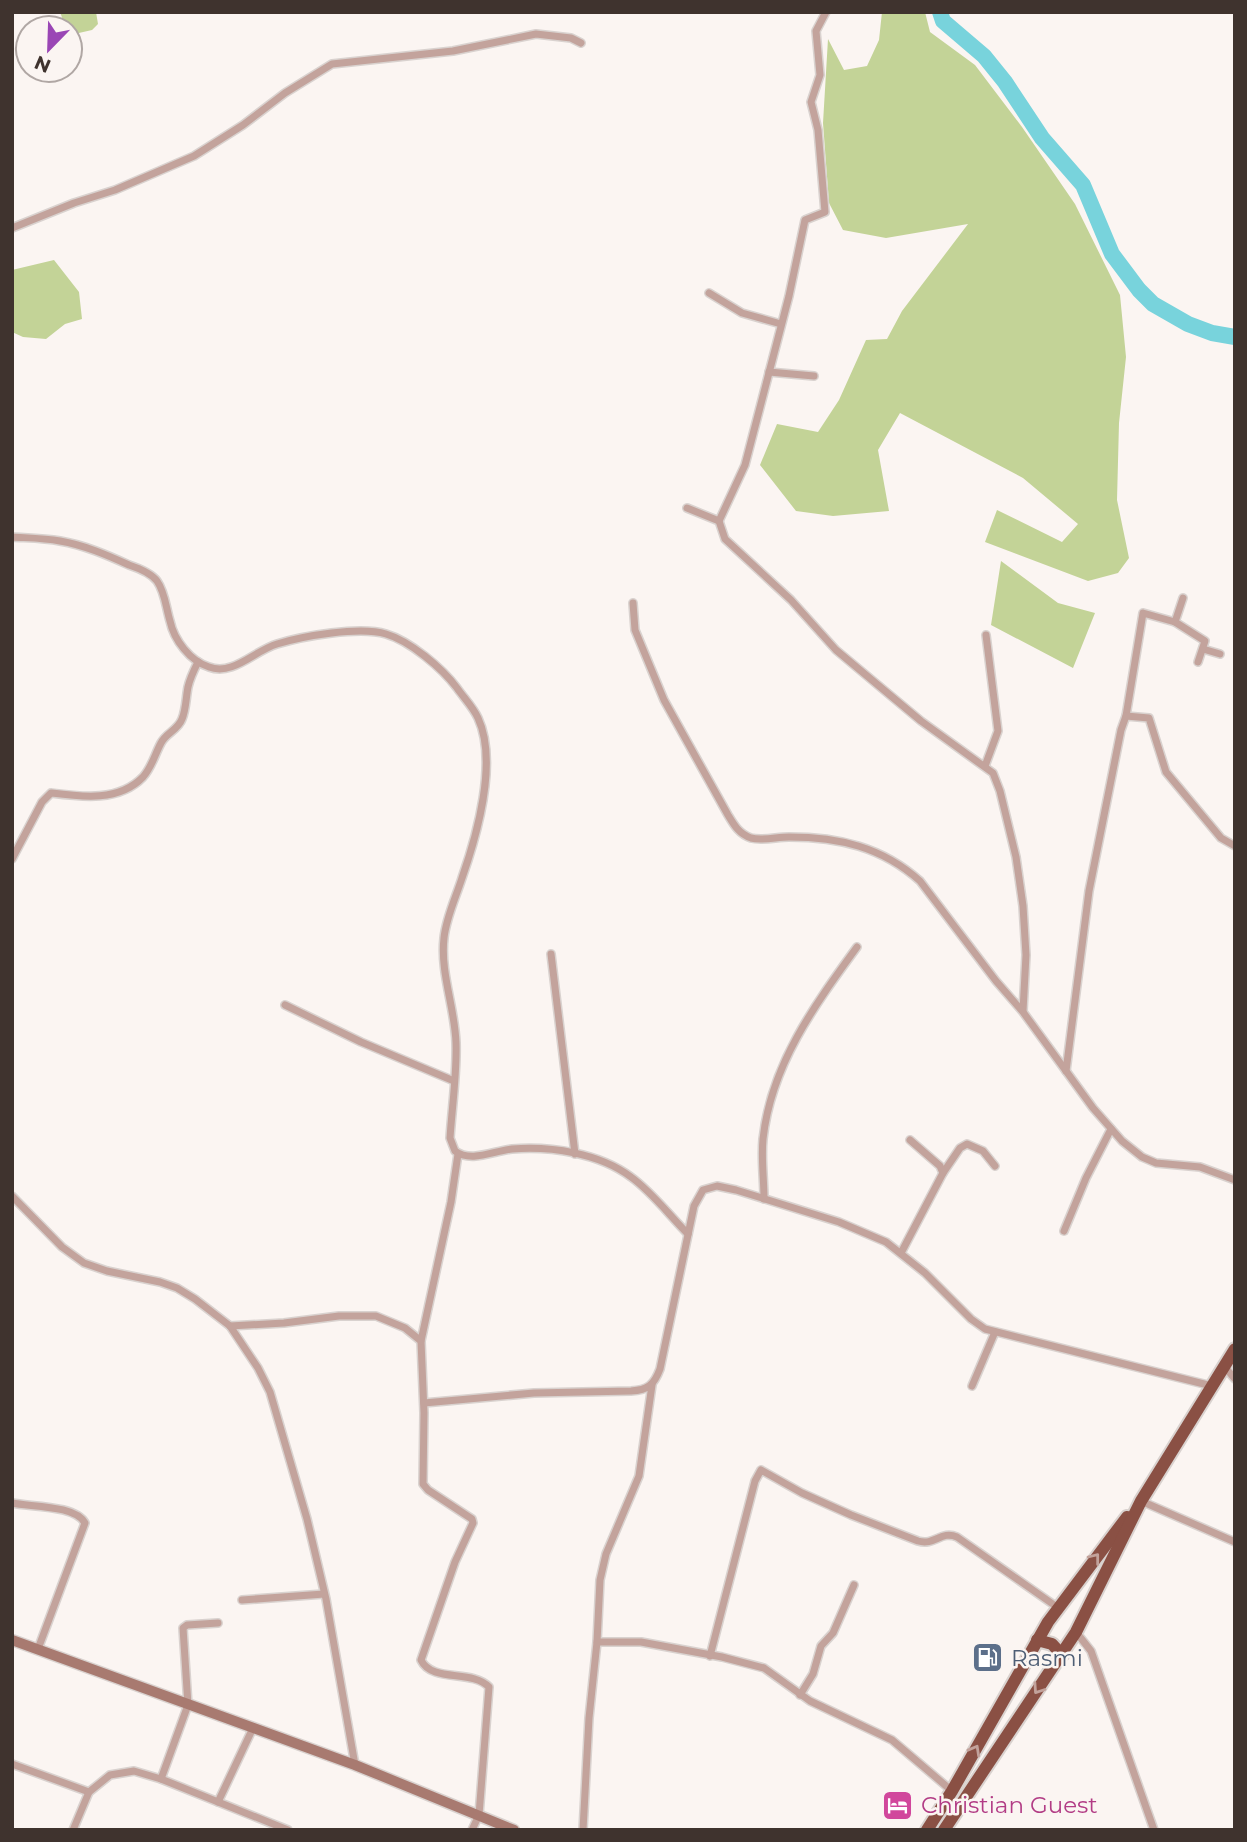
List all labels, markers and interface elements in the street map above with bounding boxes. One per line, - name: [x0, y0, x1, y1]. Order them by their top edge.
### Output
- north arrow: [14, 14, 84, 84]
- text: N: [31, 51, 54, 78]
- one-way arrow: [1087, 1553, 1100, 1565]
- fuel station icon: Rasmi: [971, 1641, 1005, 1675]
- place label: Rasmi: [1011, 1644, 1083, 1672]
- one-way arrow: [1034, 1681, 1046, 1694]
- one-way arrow: [967, 1745, 980, 1758]
- hotel icon: Christian Guest: [881, 1788, 915, 1822]
- place label: Christian Guest: [921, 1791, 1098, 1819]

